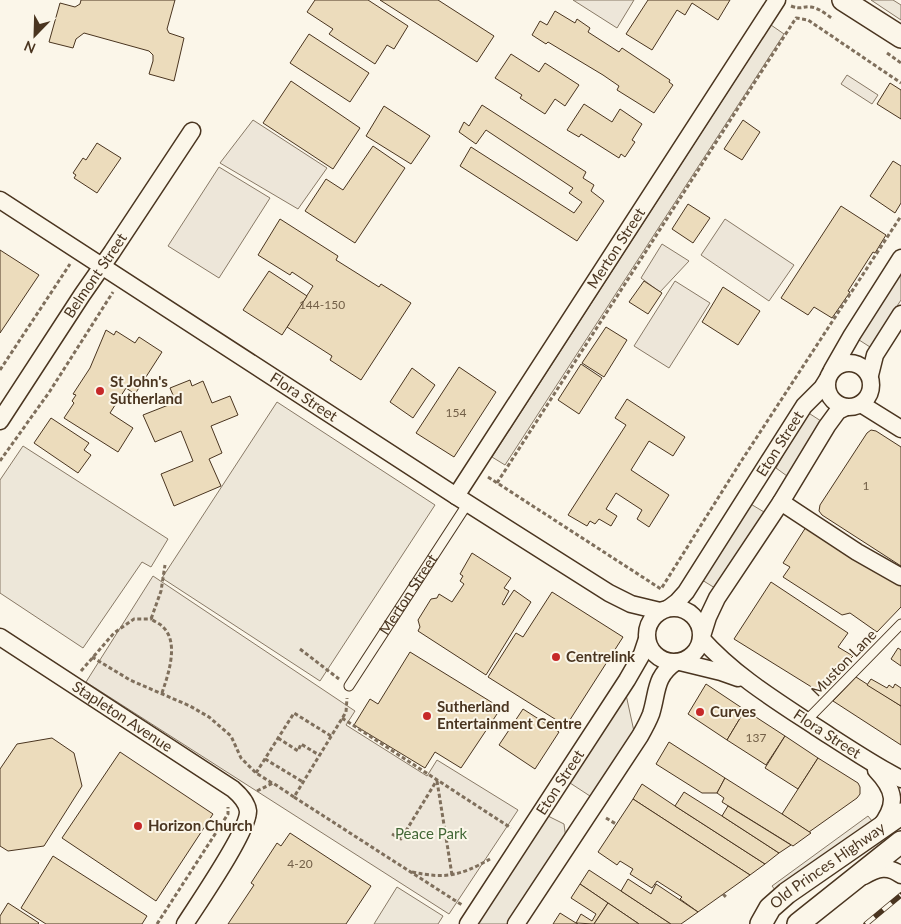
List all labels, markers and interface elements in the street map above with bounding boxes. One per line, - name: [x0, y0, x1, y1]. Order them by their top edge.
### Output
- north arrow: [10, 10, 60, 60]
- text: N: [21, 37, 38, 57]
- street label: Merton Street: [583, 203, 649, 292]
- street label: Belmont Street: [60, 229, 130, 321]
- house number: 144-150: [299, 297, 345, 312]
- street label: Flora Street: [267, 368, 342, 425]
- place label: St John's Sutherland: [110, 372, 183, 407]
- marker: St John's Sutherland: [94, 385, 106, 397]
- house number: 154: [446, 405, 466, 420]
- street label: Eton Street: [752, 407, 807, 479]
- house number: 1: [863, 478, 870, 493]
- street label: Merton Street: [375, 550, 441, 638]
- street label: Muston Lane: [807, 625, 880, 700]
- place label: Centrelink: [566, 647, 636, 665]
- marker: Centrelink: [550, 651, 562, 663]
- street label: Stapleton Avenue: [69, 677, 176, 755]
- place label: Sutherland Entertainment Centre: [437, 697, 582, 732]
- place label: Curves: [710, 702, 757, 720]
- street label: Flora Street: [791, 705, 865, 762]
- marker: Curves: [694, 706, 706, 718]
- marker: Sutherland Entertainment Centre: [421, 710, 433, 722]
- house number: 137: [746, 730, 766, 745]
- street label: Eton Street: [532, 745, 587, 818]
- place label: Horizon Church: [148, 816, 253, 834]
- street label: Old Princes Highway: [766, 818, 888, 912]
- marker: Horizon Church: [132, 820, 144, 832]
- park label: Peace Park: [395, 824, 467, 842]
- house number: 4-20: [287, 856, 313, 871]

